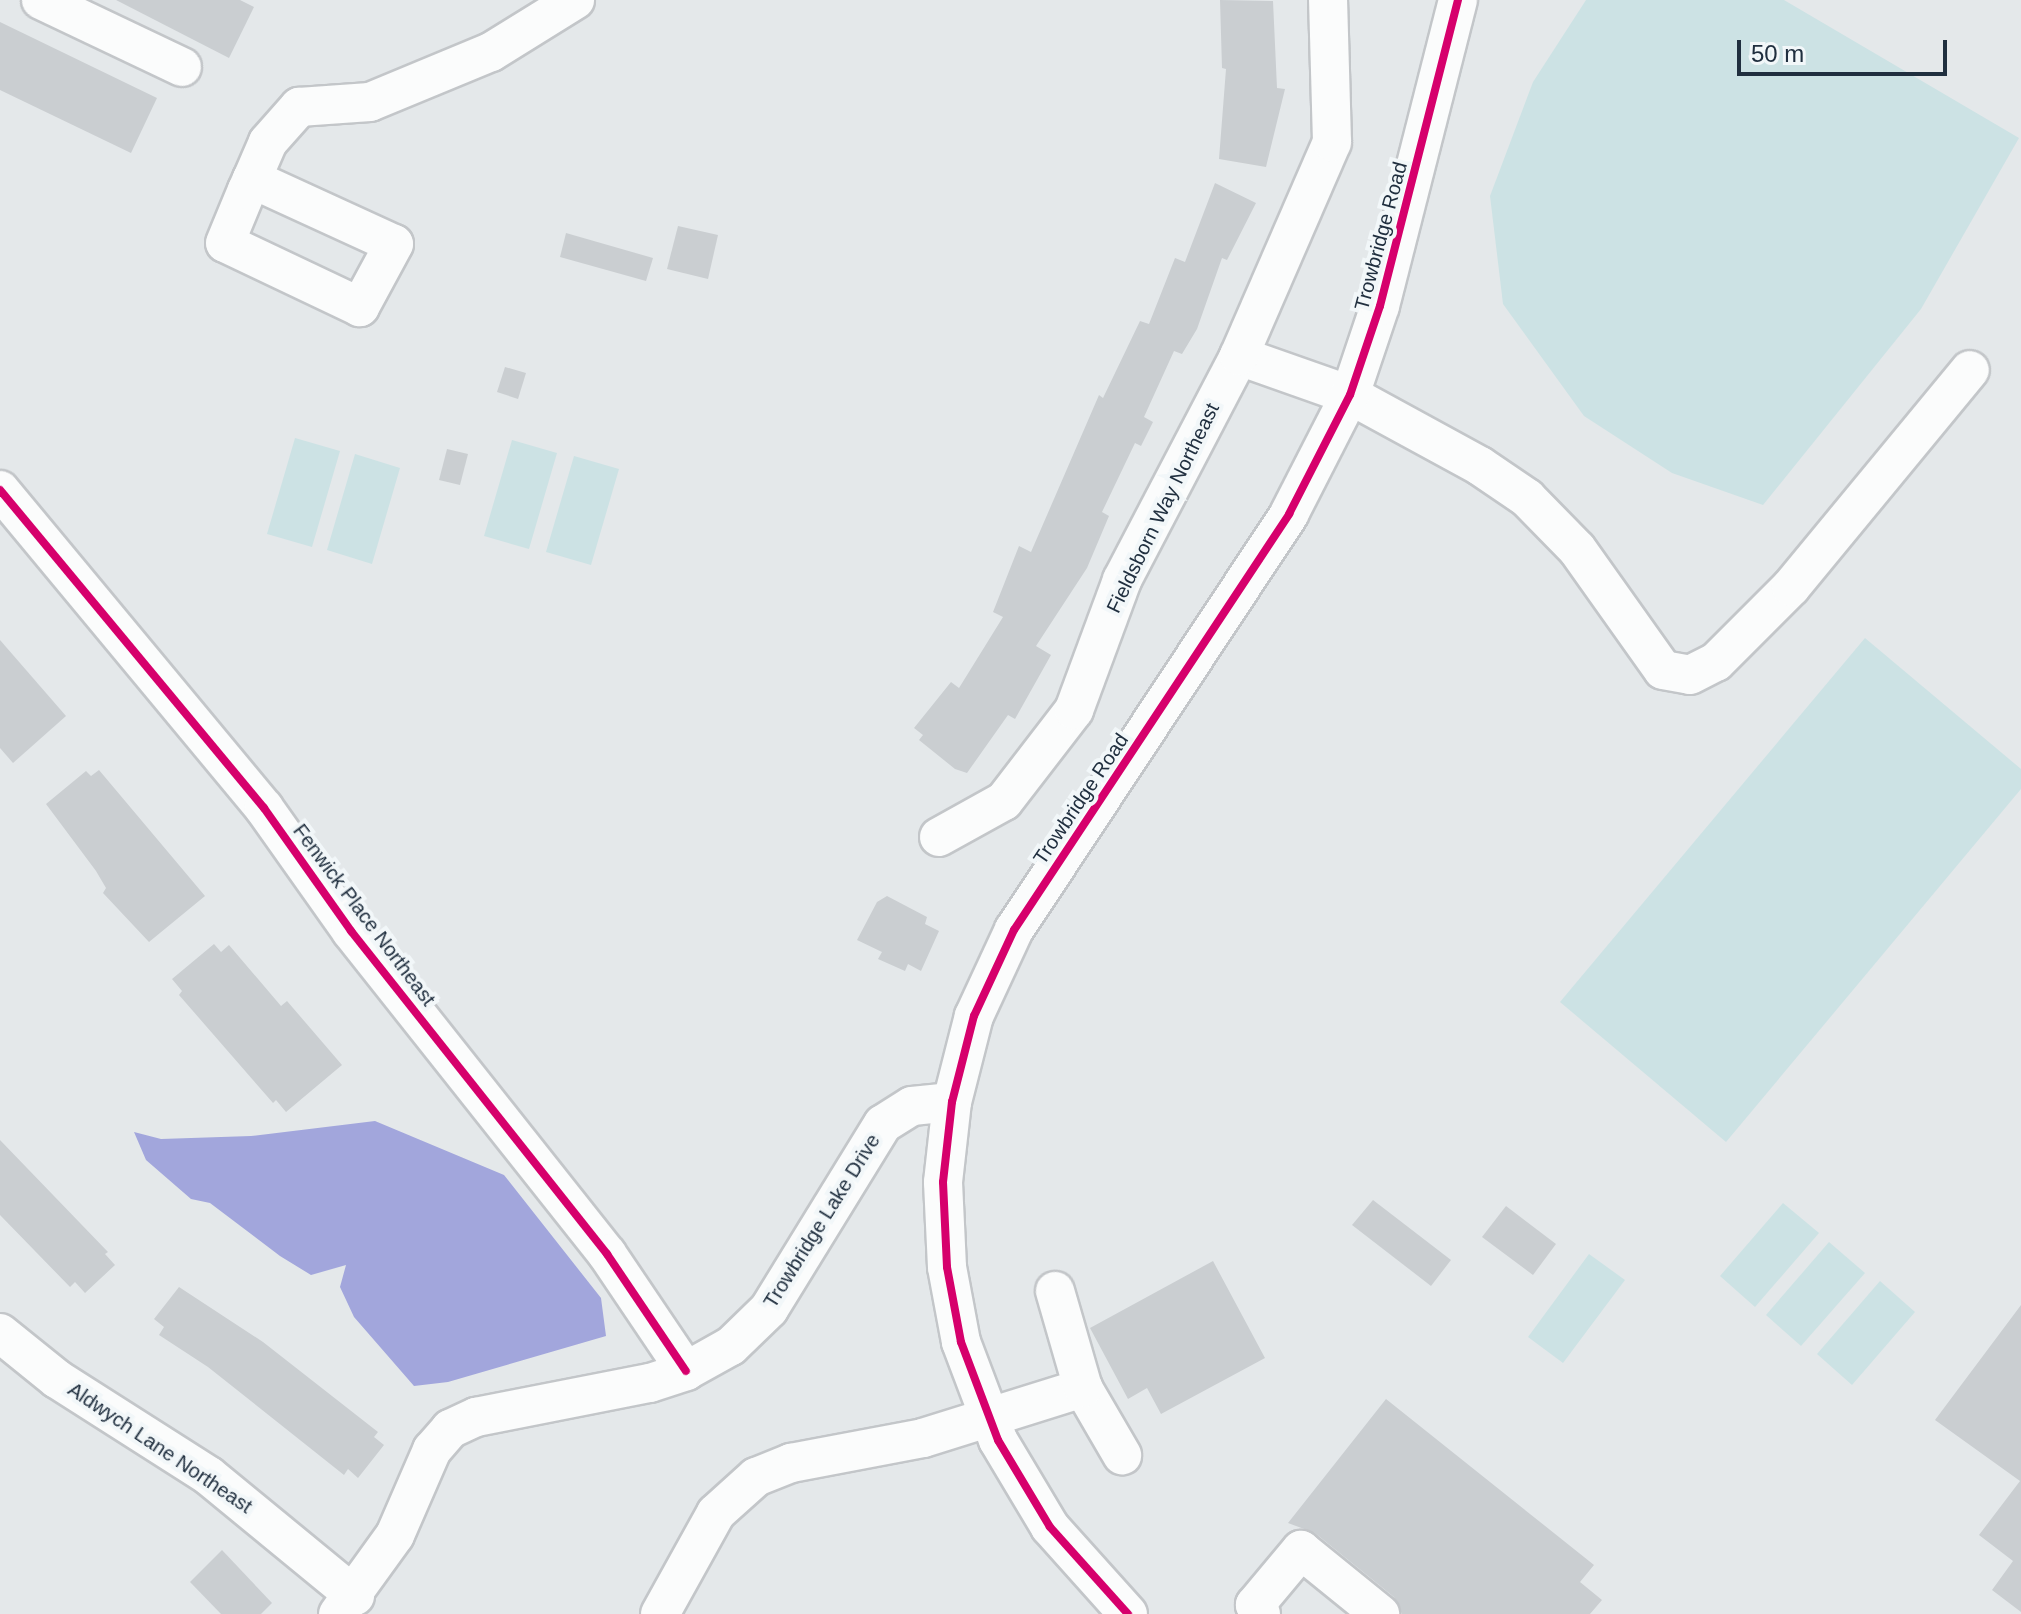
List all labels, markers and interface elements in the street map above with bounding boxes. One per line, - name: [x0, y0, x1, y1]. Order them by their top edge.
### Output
- scale bar: [1741, 24, 1951, 74]
- text: 50 m: [1751, 40, 1804, 67]
- street label: Trowbridge Road: [1350, 159, 1412, 313]
- street label: Fieldsborn Way Northeast: [1102, 399, 1224, 617]
- street label: Trowbridge Road: [1028, 729, 1134, 869]
- street label: Fenwick Place Northeast: [288, 819, 440, 1011]
- street label: Trowbridge Lake Drive: [759, 1130, 885, 1312]
- street label: Aldwych Lane Northeast: [63, 1377, 257, 1519]

